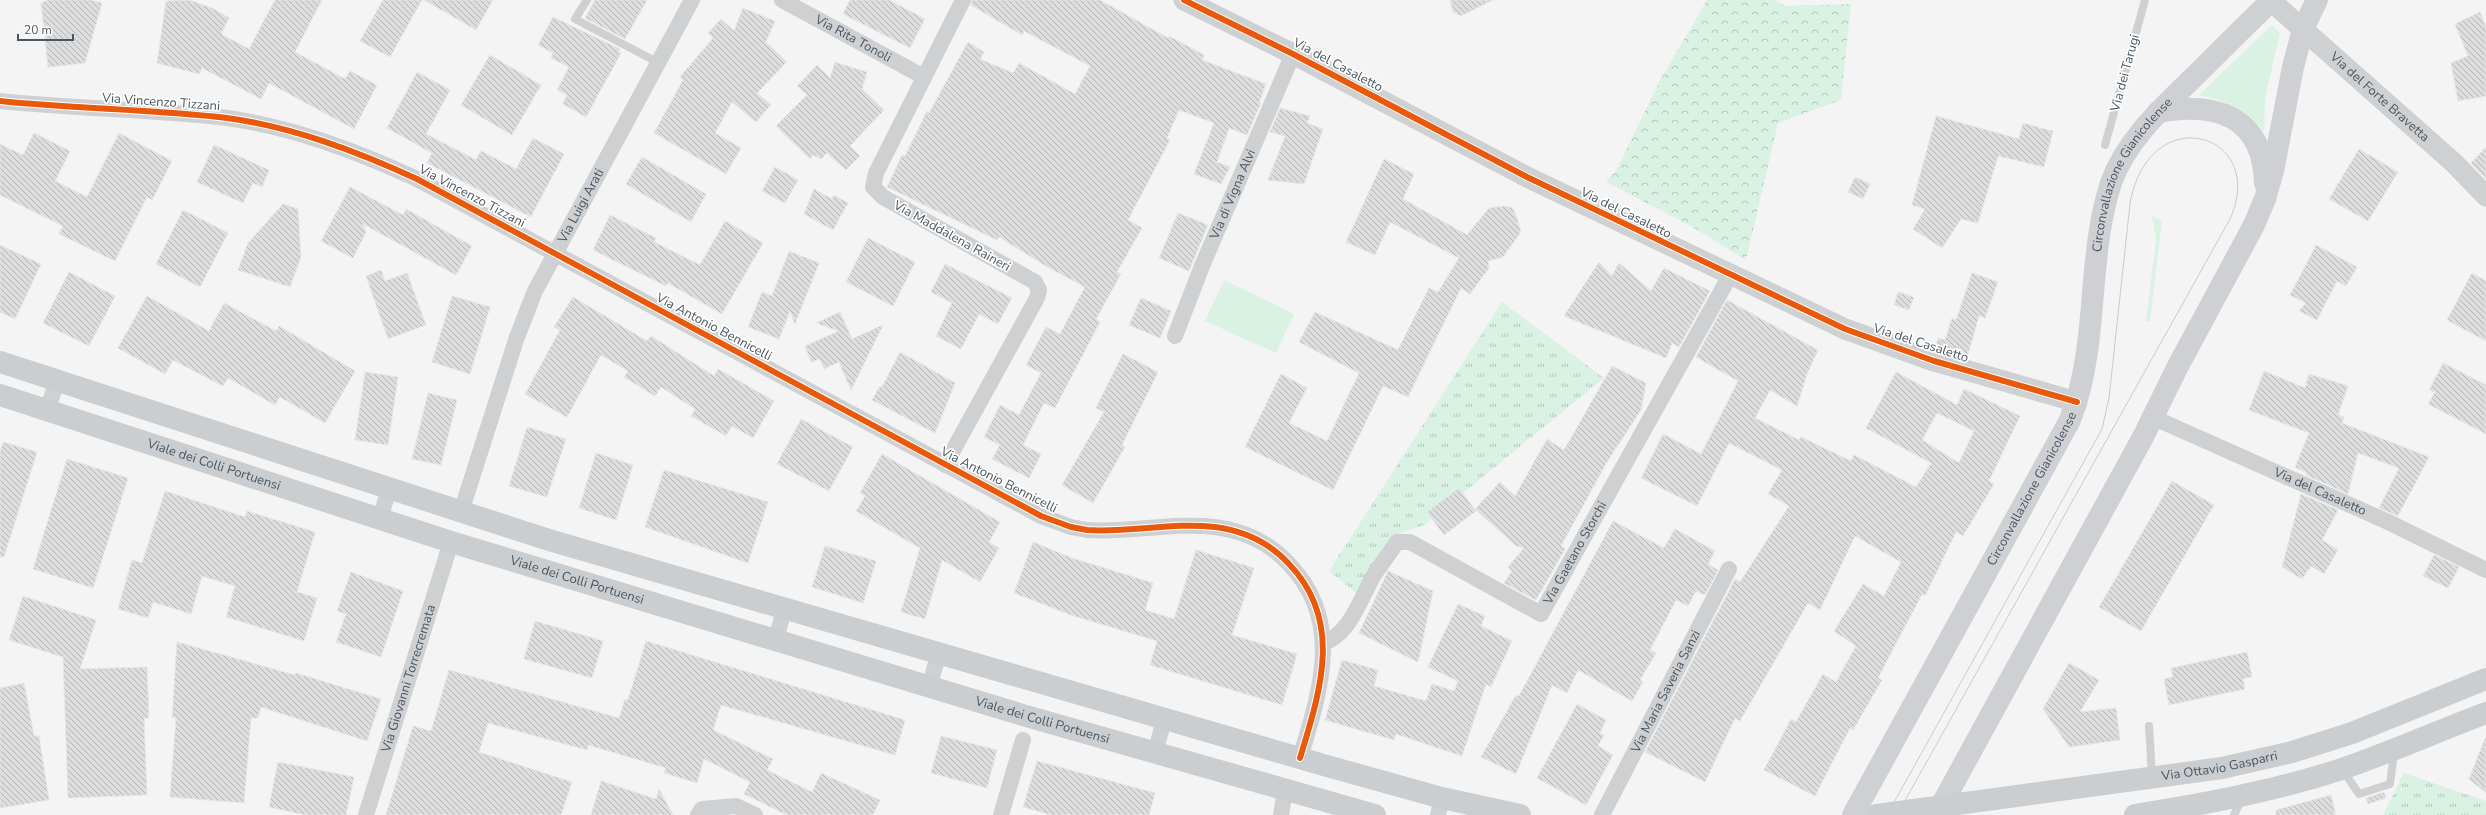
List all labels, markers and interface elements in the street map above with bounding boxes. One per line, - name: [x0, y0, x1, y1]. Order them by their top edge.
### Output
- street label: Via Rita Tonoli: [811, 10, 895, 67]
- scale bar: [18, 16, 73, 42]
- text: 20 m: [24, 22, 52, 38]
- street label: Via dei Tarugi: [2106, 32, 2144, 115]
- street label: Via del Casaletto: [1289, 33, 1386, 96]
- street label: Via del Forte Bravetta: [2325, 47, 2433, 146]
- street label: Via Vincenzo Tizzani: [100, 89, 221, 115]
- street label: Circonvallazione Gianicolense: [2088, 94, 2177, 253]
- street label: Via di Vigna Alvi: [1205, 147, 1260, 243]
- street label: Via Vincenzo Tizzani: [415, 160, 528, 232]
- street label: Via Luigi Arati: [553, 165, 608, 247]
- street label: Via del Casaletto: [1577, 183, 1675, 243]
- street label: Via Maddalena Raineri: [889, 196, 1014, 276]
- street label: Via Antonio Bennicelli: [652, 288, 775, 365]
- street label: Via del Casaletto: [1870, 319, 1971, 367]
- street label: Circonvallazione Gianicolense: [1983, 409, 2081, 569]
- street label: Viale dei Colli Portuensi: [144, 434, 283, 495]
- street label: Via Antonio Bennicelli: [937, 442, 1060, 517]
- street label: Via del Casaletto: [2270, 463, 2369, 520]
- street label: Via Gaetano Storchi: [1539, 498, 1611, 609]
- street label: Viale dei Colli Portuensi: [507, 551, 646, 609]
- street label: Via Giovanni Torrecremata: [377, 602, 440, 755]
- street label: Via Maria Saveria Sanzi: [1626, 627, 1705, 757]
- street label: Viale dei Colli Portuensi: [972, 692, 1112, 748]
- street label: Via Ottavio Gasparri: [2159, 747, 2279, 785]

